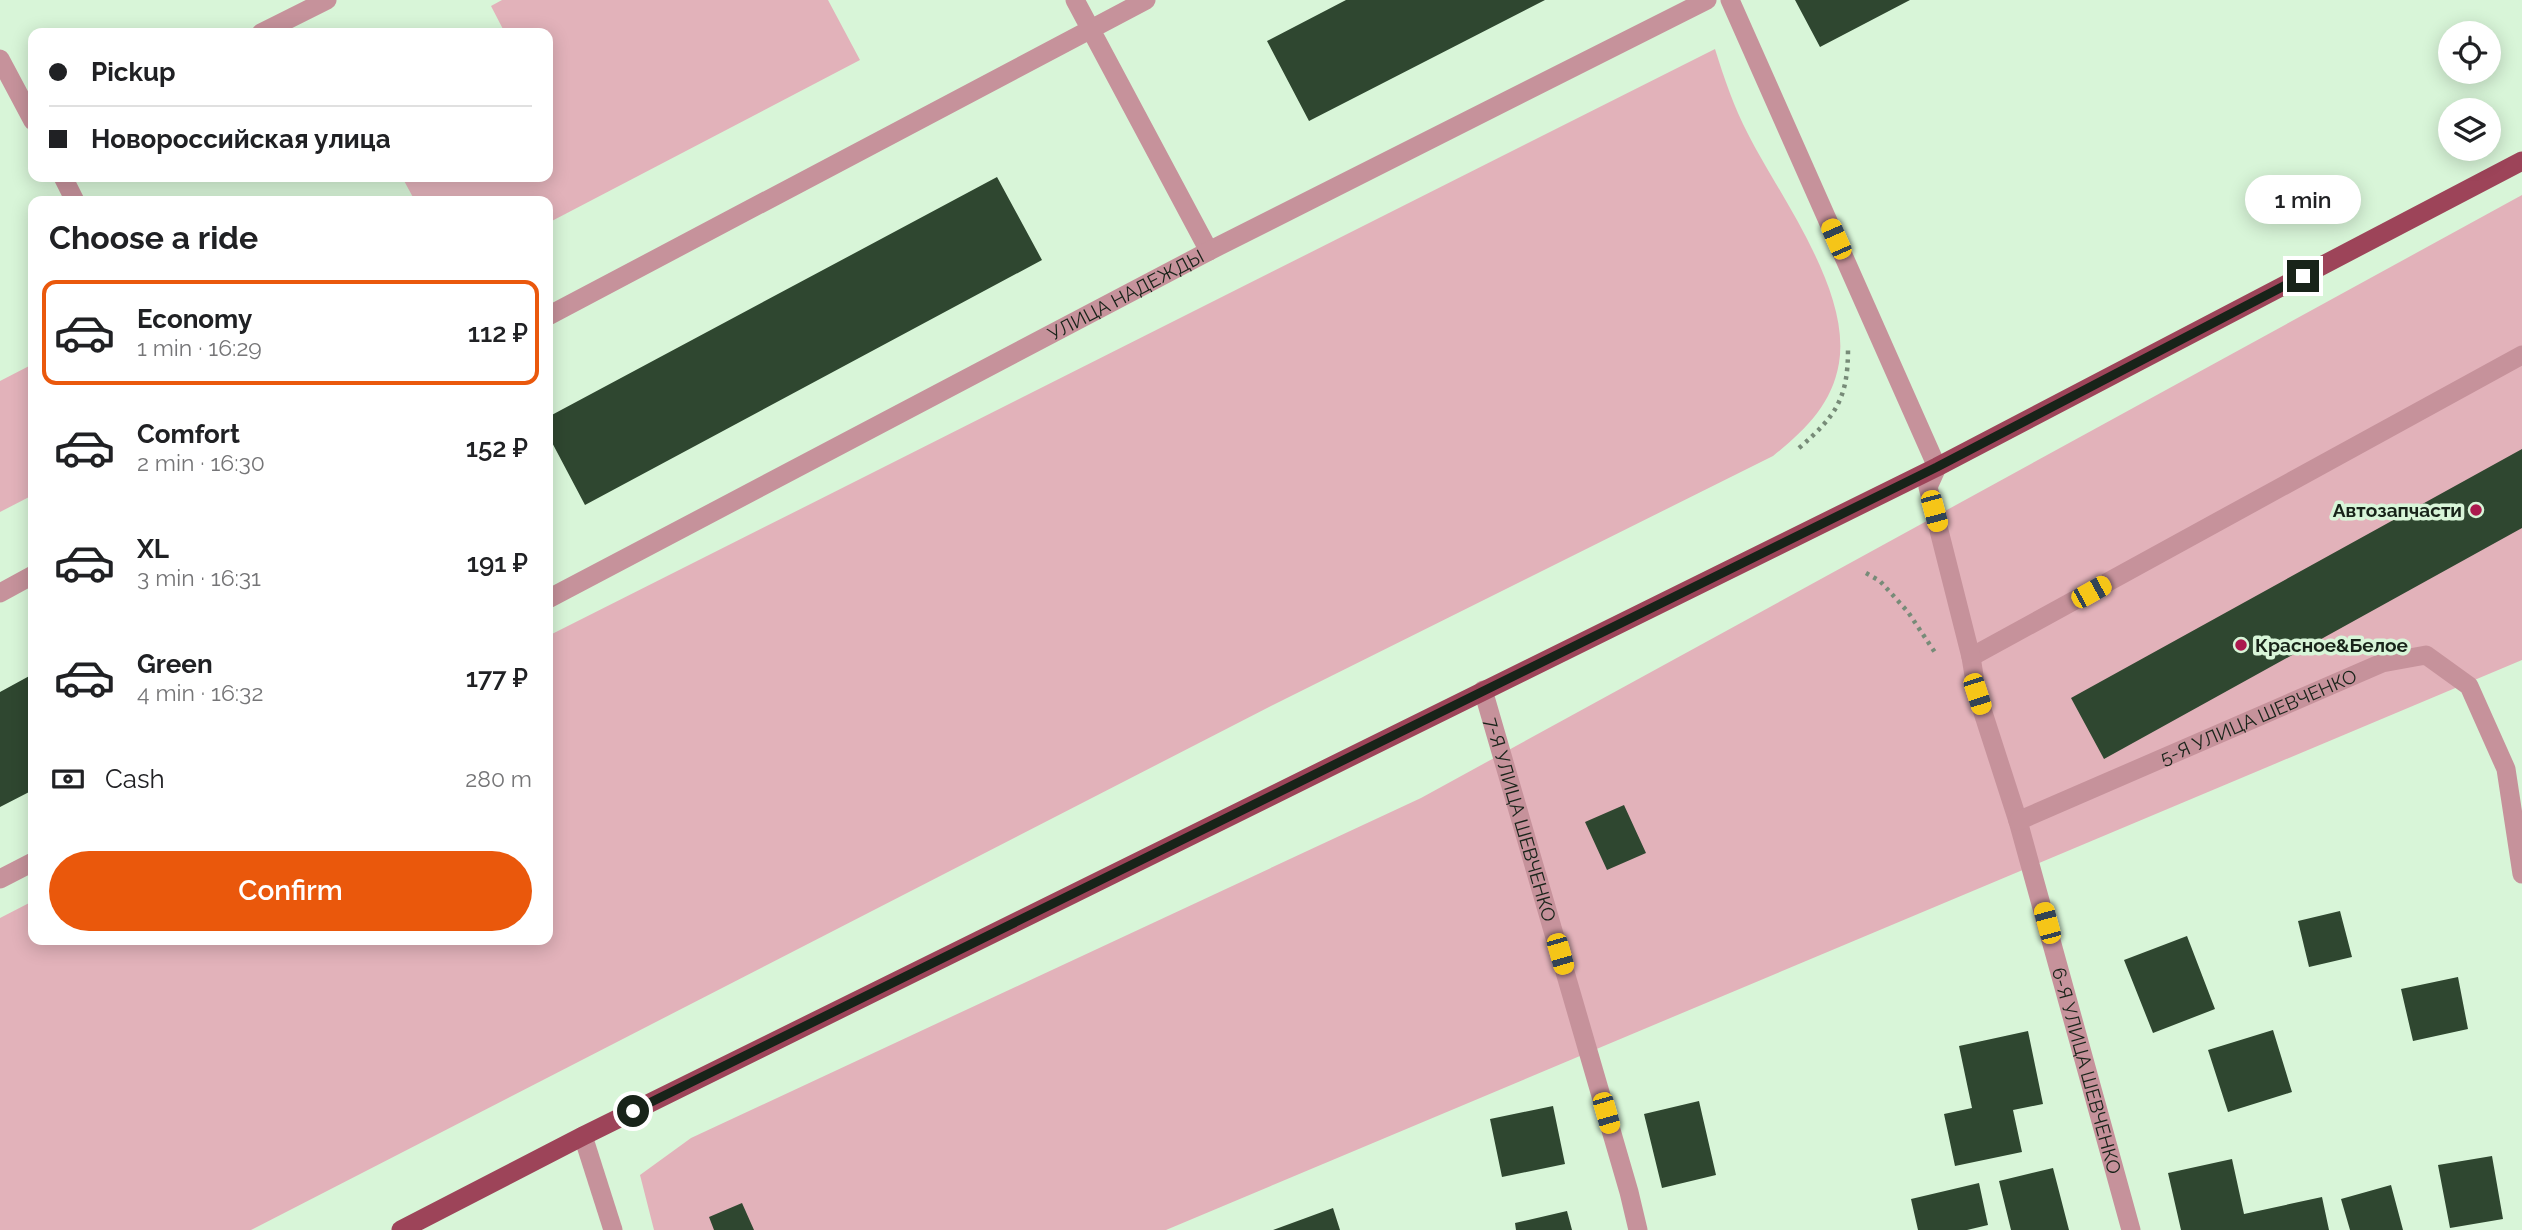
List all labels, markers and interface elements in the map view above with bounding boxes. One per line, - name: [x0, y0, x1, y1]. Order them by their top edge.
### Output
- map controls: [2438, 21, 2501, 161]
- button: locate: [2438, 21, 2501, 84]
- text: Pickup: [91, 57, 176, 87]
- button: layers: [2438, 98, 2501, 161]
- text: Новороссийская улица: [91, 124, 391, 154]
- callout: 1 min: [2245, 174, 2361, 224]
- text: 1 min: [2274, 186, 2332, 213]
- car: [1818, 216, 1855, 262]
- text: Choose a ride: [49, 219, 258, 256]
- street label: УЛИЦА НАДЕЖДЫ: [1044, 245, 1207, 345]
- route end: [2287, 260, 2319, 292]
- icon: car: [53, 301, 116, 364]
- text: Economy: [137, 304, 252, 334]
- text: 112 ₽: [468, 318, 528, 348]
- text: 1 min · 16:29: [137, 334, 262, 361]
- icon: car: [53, 416, 116, 479]
- text: Comfort: [137, 419, 240, 449]
- text: 152 ₽: [466, 433, 528, 463]
- text: 2 min · 16:30: [137, 449, 265, 476]
- car: [1919, 488, 1950, 534]
- place label: Автозапчасти: [2333, 499, 2462, 521]
- marker: Автозапчасти: [2468, 502, 2484, 518]
- icon: car: [53, 531, 116, 594]
- text: XL: [137, 534, 169, 564]
- text: 191 ₽: [467, 548, 528, 578]
- text: 3 min · 16:31: [137, 564, 261, 591]
- car: [2068, 573, 2115, 611]
- place label: Красное&Белое: [2255, 634, 2408, 656]
- marker: Красное&Белое: [2233, 637, 2249, 653]
- icon: car: [53, 646, 116, 709]
- text: Green: [137, 649, 213, 679]
- text: 177 ₽: [466, 663, 528, 693]
- street label: 5-Я УЛИЦА ШЕВЧЕНКО: [2157, 664, 2360, 769]
- car: [1961, 671, 1994, 717]
- text: 4 min · 16:32: [137, 679, 263, 706]
- street label: 7-Я УЛИЦА ШЕВЧЕНКО: [1481, 715, 1561, 924]
- icon: cash: [49, 760, 87, 798]
- text: Cash: [105, 764, 165, 794]
- text: 280 m: [465, 765, 532, 792]
- button: Confirm: [49, 851, 532, 931]
- car: [2032, 900, 2063, 946]
- car: [1545, 931, 1576, 977]
- street label: 6-Я УЛИЦА ШЕВЧЕНКО: [2048, 965, 2126, 1176]
- car: [1591, 1090, 1622, 1136]
- route start: [617, 1095, 649, 1127]

